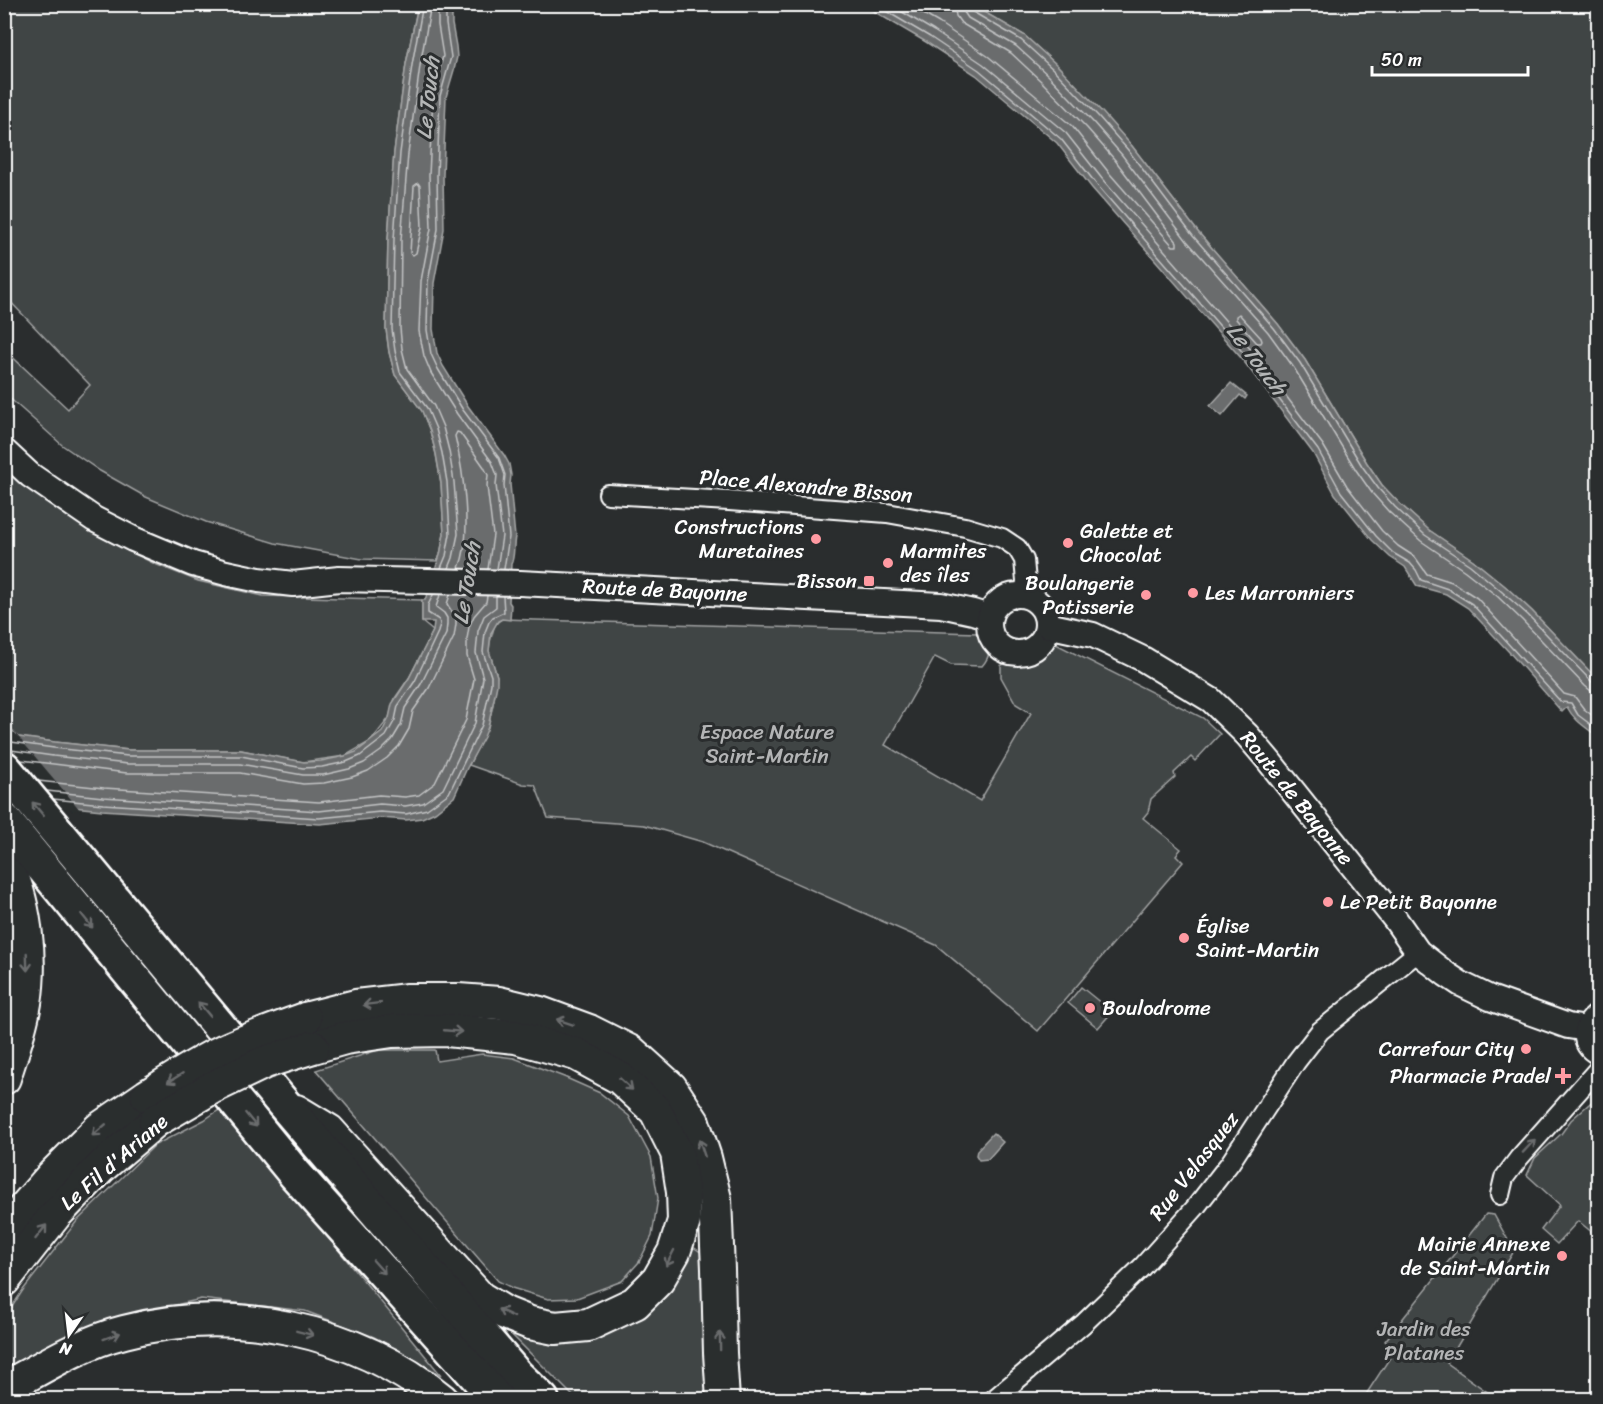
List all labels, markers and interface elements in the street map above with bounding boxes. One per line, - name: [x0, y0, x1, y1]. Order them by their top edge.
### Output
- scale bar: [1372, 39, 1528, 77]
- text: 50 m: [1381, 44, 1422, 76]
- water label: Le Touch: [404, 53, 451, 141]
- water label: Le Touch: [1216, 315, 1298, 406]
- street label: Place Alexandre Bisson: [698, 458, 914, 514]
- place label: Constructions Muretaines: [675, 508, 804, 570]
- place label: Galette et Chocolat: [1080, 512, 1173, 574]
- marker: Constructions Muretaines: [809, 532, 823, 546]
- place label: Marmites des îles: [900, 532, 987, 594]
- marker: Galette et Chocolat: [1061, 536, 1075, 550]
- water label: Le Touch: [441, 537, 493, 627]
- marker: Marmites des îles: [881, 556, 895, 570]
- place label: Bisson: [797, 562, 857, 600]
- place label: Boulangerie Patisserie: [1025, 564, 1134, 626]
- street label: Route de Bayonne: [582, 567, 749, 613]
- marker: Bisson: [862, 574, 876, 588]
- place label: Les Marronniers: [1205, 574, 1355, 612]
- marker: Les Marronniers: [1186, 586, 1200, 600]
- marker: Boulangerie Patisserie: [1139, 588, 1153, 602]
- park label: Espace Nature Saint-Martin: [700, 713, 835, 775]
- street label: Route de Bayonne: [1230, 722, 1364, 874]
- one-way arrow: [32, 801, 45, 817]
- place label: Le Petit Bayonne: [1340, 883, 1497, 921]
- marker: Le Petit Bayonne: [1321, 895, 1335, 909]
- place label: Église Saint-Martin: [1196, 907, 1319, 969]
- one-way arrow: [80, 913, 94, 928]
- marker: Église Saint-Martin: [1177, 931, 1191, 945]
- one-way arrow: [21, 951, 33, 971]
- place label: Boulodrome: [1102, 989, 1211, 1027]
- one-way arrow: [363, 999, 383, 1010]
- one-way arrow: [198, 1001, 211, 1017]
- marker: Boulodrome: [1083, 1001, 1097, 1015]
- one-way arrow: [556, 1015, 574, 1026]
- one-way arrow: [443, 1026, 463, 1037]
- place label: Carrefour City: [1379, 1030, 1514, 1068]
- marker: Carrefour City: [1519, 1042, 1533, 1056]
- place label: Pharmacie Pradel: [1390, 1057, 1552, 1095]
- marker: Pharmacie Pradel: [1556, 1069, 1570, 1083]
- one-way arrow: [167, 1071, 184, 1084]
- one-way arrow: [618, 1077, 633, 1091]
- street label: Rue Velasquez: [1139, 1102, 1250, 1229]
- street label: Le Fil d'Ariane: [51, 1104, 177, 1220]
- one-way arrow: [244, 1112, 257, 1128]
- one-way arrow: [92, 1123, 107, 1137]
- one-way arrow: [696, 1139, 707, 1158]
- one-way arrow: [1522, 1139, 1536, 1154]
- one-way arrow: [35, 1224, 48, 1240]
- place label: Mairie Annexe de Saint-Martin: [1400, 1225, 1550, 1287]
- one-way arrow: [664, 1248, 676, 1266]
- marker: Mairie Annexe de Saint-Martin: [1555, 1249, 1569, 1263]
- one-way arrow: [372, 1259, 386, 1274]
- north arrow: [39, 1305, 99, 1365]
- one-way arrow: [497, 1306, 515, 1318]
- park label: Jardin des Platanes: [1376, 1310, 1471, 1372]
- one-way arrow: [295, 1327, 314, 1339]
- one-way arrow: [103, 1329, 121, 1340]
- one-way arrow: [714, 1332, 726, 1352]
- text: N: [56, 1333, 75, 1365]

